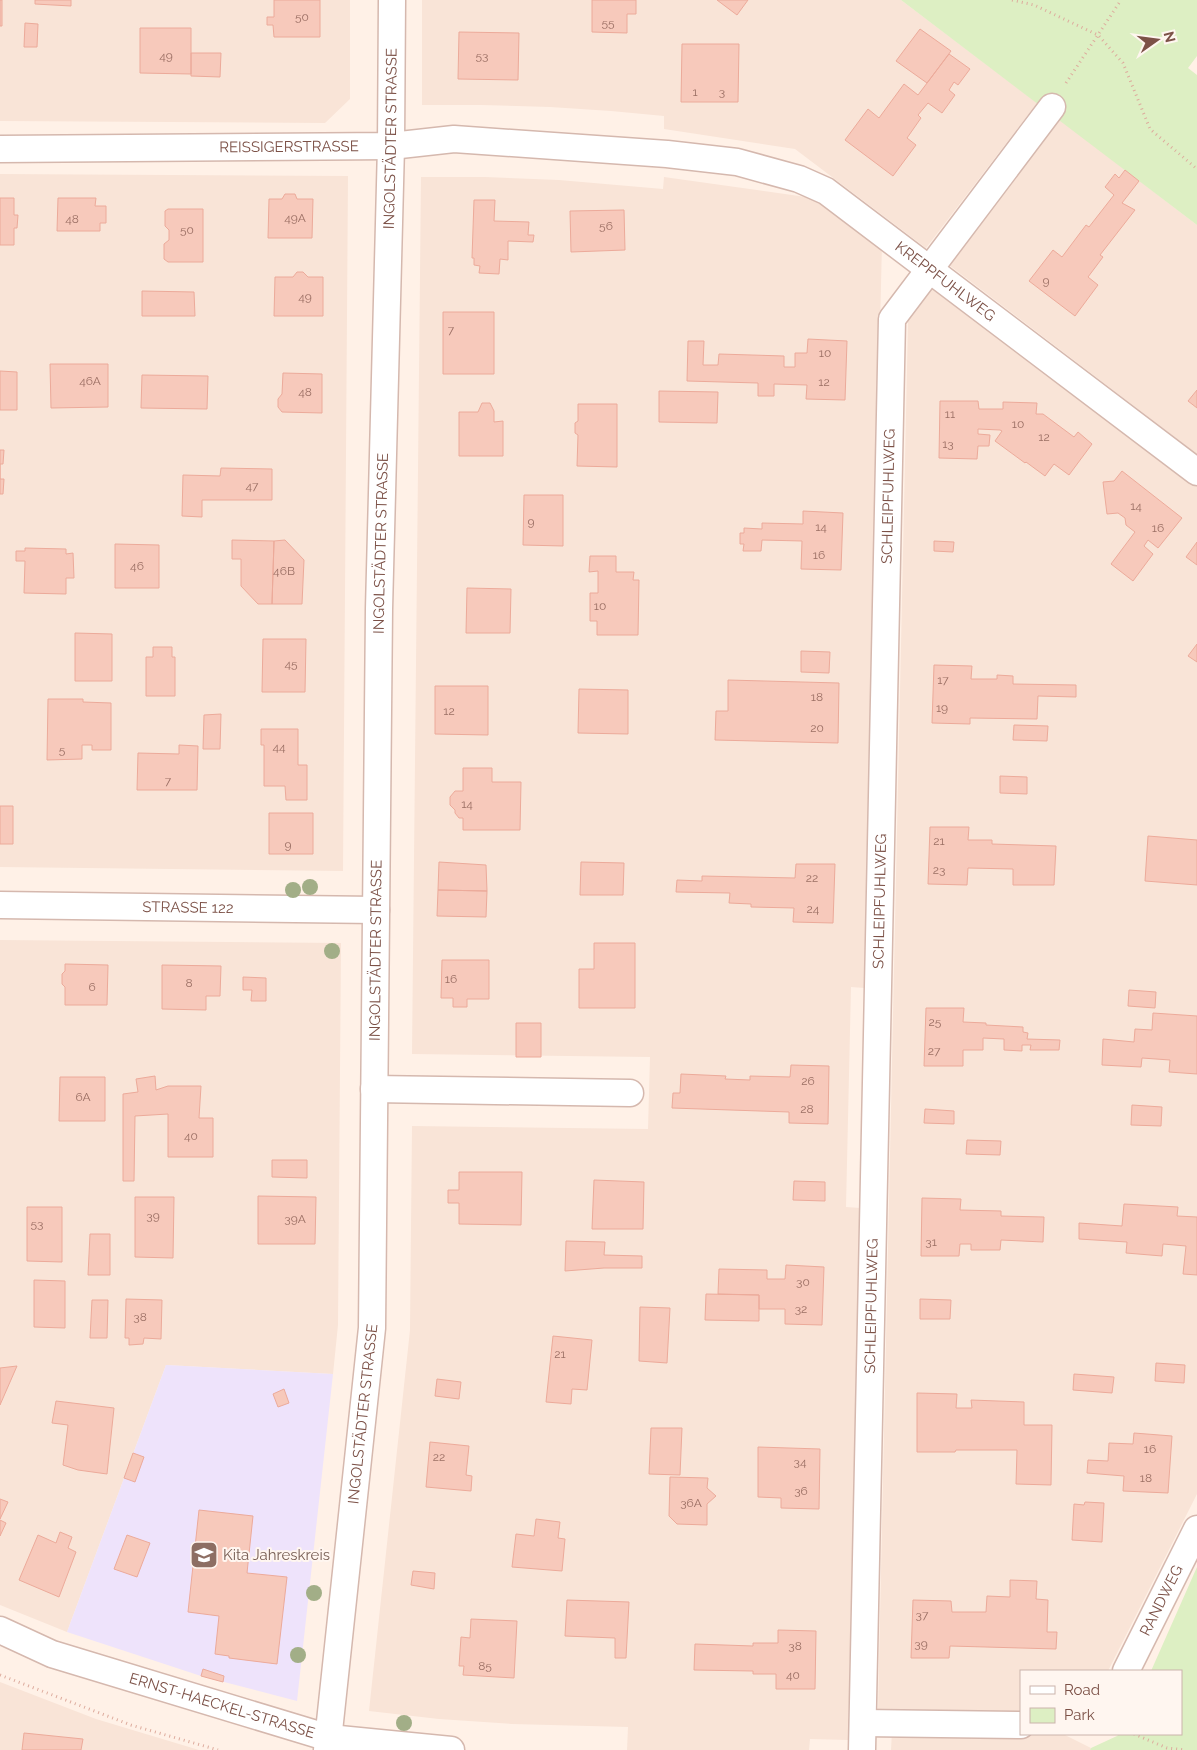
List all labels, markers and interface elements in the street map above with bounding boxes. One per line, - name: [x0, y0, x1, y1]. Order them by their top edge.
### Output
- house number: 50: [295, 10, 309, 24]
- north arrow: [1132, 15, 1182, 65]
- house number: 55: [601, 16, 615, 30]
- text: N: [1161, 30, 1179, 44]
- street label: INGOLSTÄDTER STRASSE: [380, 48, 401, 229]
- house number: 49: [159, 49, 173, 63]
- house number: 53: [476, 49, 488, 63]
- house number: 1: [692, 85, 698, 99]
- house number: 3: [719, 85, 725, 99]
- street label: REISSIGERSTRASSE: [219, 137, 359, 156]
- house number: 49A: [284, 211, 306, 225]
- house number: 48: [65, 212, 79, 226]
- house number: 56: [599, 219, 613, 233]
- house number: 50: [180, 223, 194, 237]
- street label: KREPPFUHLWEG: [892, 238, 999, 325]
- house number: 9: [1042, 274, 1050, 288]
- house number: 49: [298, 290, 312, 304]
- house number: 7: [448, 323, 455, 337]
- house number: 10: [819, 346, 831, 360]
- house number: 46A: [79, 374, 101, 388]
- house number: 12: [818, 375, 830, 389]
- house number: 48: [298, 385, 312, 399]
- house number: 11: [945, 407, 955, 421]
- house number: 10: [1012, 417, 1024, 431]
- street label: SCHLEIPFUHLWEG: [878, 428, 899, 564]
- house number: 12: [1038, 430, 1050, 444]
- house number: 13: [942, 437, 954, 451]
- street label: INGOLSTÄDTER STRASSE: [370, 453, 392, 634]
- house number: 47: [246, 479, 259, 493]
- house number: 14: [1130, 499, 1142, 513]
- house number: 9: [527, 515, 535, 529]
- house number: 14: [815, 520, 827, 534]
- house number: 16: [1152, 521, 1164, 535]
- house number: 16: [813, 548, 825, 562]
- house number: 46: [130, 559, 144, 573]
- house number: 46B: [273, 564, 295, 578]
- house number: 10: [594, 599, 606, 613]
- house number: 45: [284, 657, 298, 671]
- house number: 17: [937, 673, 949, 687]
- house number: 18: [811, 690, 823, 704]
- house number: 19: [936, 701, 948, 715]
- house number: 12: [443, 704, 455, 718]
- house number: 20: [810, 721, 824, 735]
- house number: 44: [272, 740, 286, 754]
- house number: 5: [59, 743, 66, 757]
- house number: 7: [165, 774, 172, 788]
- house number: 14: [461, 797, 473, 811]
- street label: SCHLEIPFUHLWEG: [869, 833, 890, 969]
- house number: 21: [933, 834, 945, 848]
- house number: 9: [284, 838, 292, 852]
- street label: INGOLSTÄDTER STRASSE: [365, 860, 386, 1041]
- house number: 23: [933, 863, 945, 877]
- house number: 22: [806, 871, 818, 885]
- street label: STRASSE 122: [142, 898, 234, 917]
- house number: 24: [807, 902, 820, 916]
- house number: 16: [445, 972, 457, 986]
- house number: 8: [185, 976, 193, 990]
- house number: 6: [88, 980, 96, 994]
- house number: 25: [929, 1015, 942, 1029]
- house number: 27: [928, 1044, 941, 1058]
- house number: 26: [801, 1074, 815, 1088]
- house number: 6A: [75, 1090, 91, 1104]
- house number: 28: [800, 1102, 814, 1116]
- house number: 40: [184, 1129, 198, 1143]
- house number: 39: [146, 1209, 160, 1223]
- house number: 39A: [284, 1212, 306, 1226]
- house number: 53: [31, 1217, 43, 1231]
- house number: 31: [925, 1235, 937, 1249]
- street label: SCHLEIPFUHLWEG: [861, 1238, 882, 1374]
- house number: 30: [796, 1275, 810, 1289]
- house number: 32: [795, 1302, 807, 1316]
- house number: 38: [133, 1310, 147, 1324]
- street label: INGOLSTÄDTER STRASSE: [344, 1323, 381, 1505]
- house number: 21: [554, 1347, 566, 1361]
- house number: 16: [1144, 1442, 1156, 1456]
- house number: 22: [433, 1450, 445, 1464]
- house number: 34: [794, 1455, 807, 1469]
- house number: 18: [1140, 1471, 1152, 1485]
- house number: 36: [794, 1484, 808, 1498]
- house number: 36A: [680, 1496, 702, 1510]
- school or university icon: Kita Jahreskreis: [189, 1540, 219, 1570]
- place label: Kita Jahreskreis: [223, 1546, 330, 1564]
- street label: RANDWEG: [1136, 1562, 1187, 1639]
- house number: 37: [916, 1608, 929, 1622]
- house number: 39: [914, 1637, 928, 1651]
- house number: 38: [788, 1639, 802, 1653]
- house number: 85: [478, 1659, 492, 1673]
- house number: 40: [786, 1668, 800, 1682]
- street label: ERNST-HAECKEL-STRASSE: [127, 1669, 317, 1742]
- legend: [1020, 1670, 1182, 1735]
- text: Road: [1064, 1681, 1100, 1699]
- text: Park: [1064, 1706, 1095, 1724]

